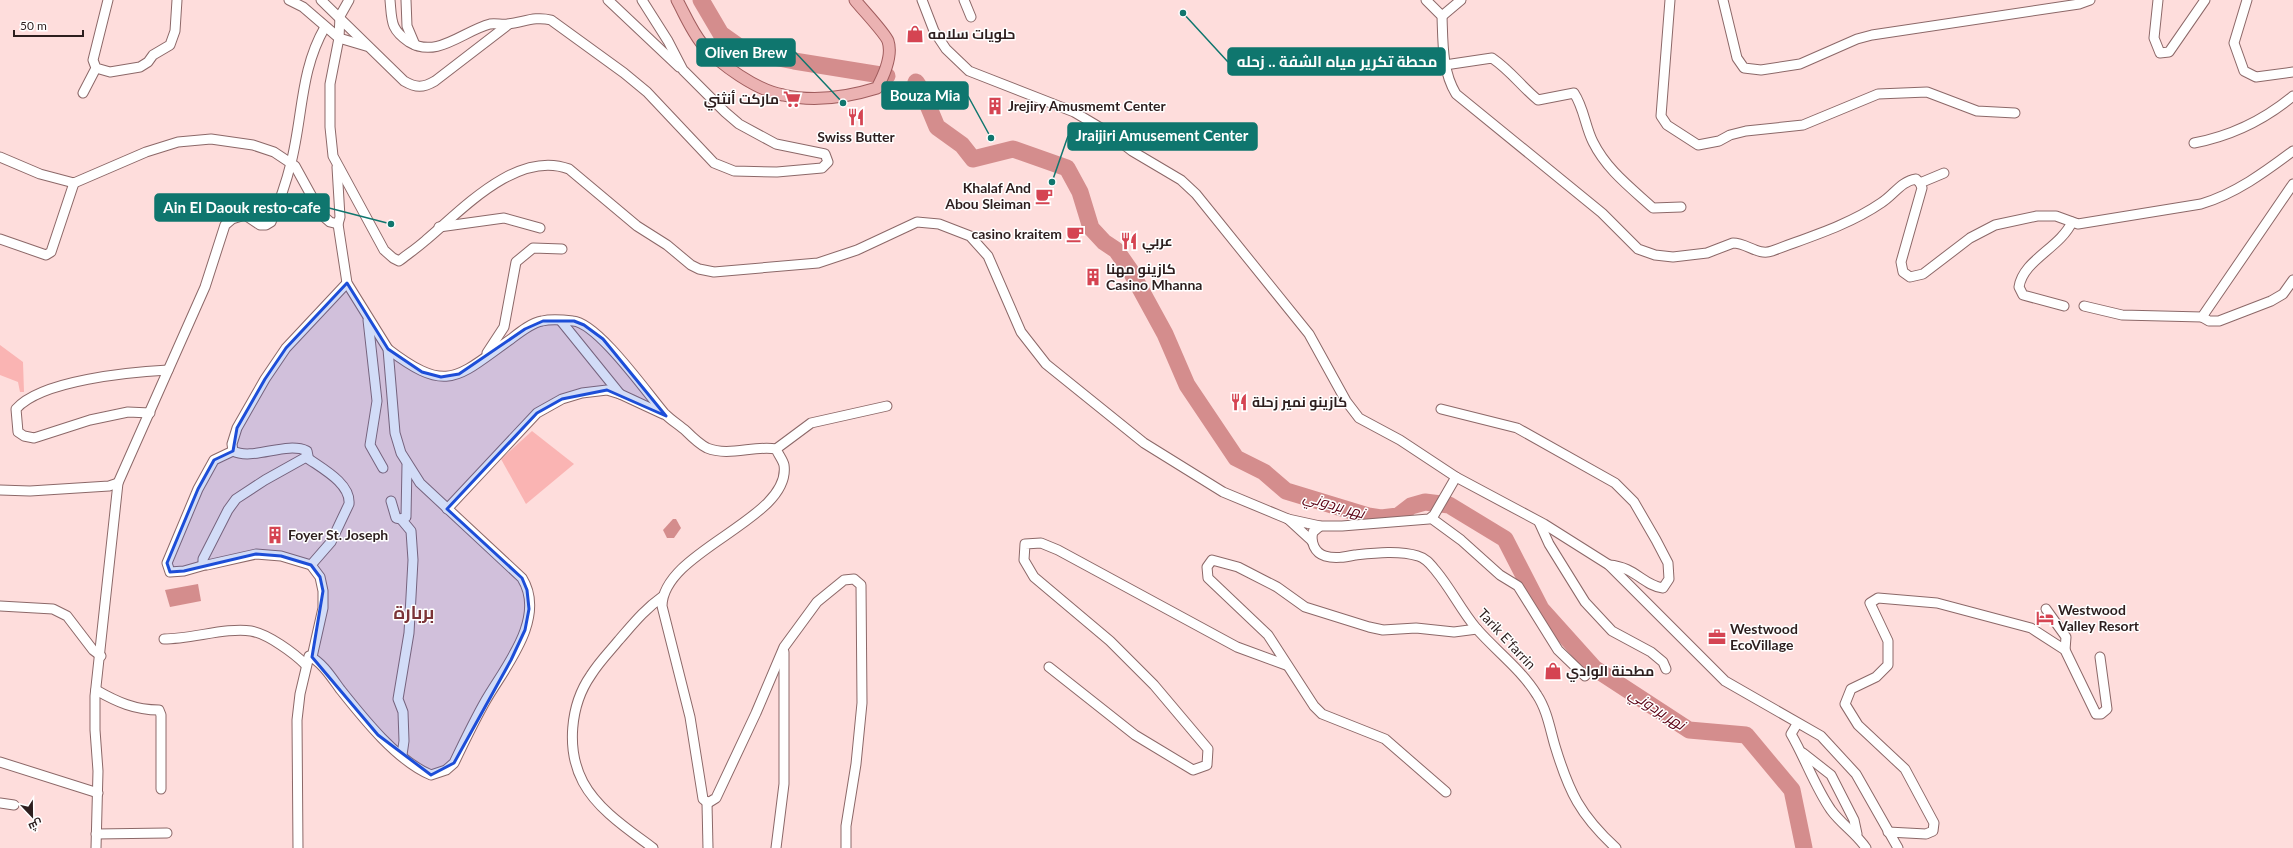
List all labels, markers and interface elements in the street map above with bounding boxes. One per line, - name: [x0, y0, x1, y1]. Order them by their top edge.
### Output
- scale bar: [14, 12, 83, 38]
- text: 50 m: [20, 18, 47, 33]
- shop icon: حلويات سلامه: [905, 24, 925, 44]
- place label: حلويات سلامه: [928, 25, 1015, 43]
- callout: Oliven Brew: [697, 39, 795, 66]
- text: Oliven Brew: [705, 43, 787, 61]
- callout: محطة تكرير مياه الشفة .. زحله: [1228, 48, 1445, 75]
- text: محطة تكرير مياه الشفة .. زحله: [1237, 52, 1437, 71]
- callout: Bouza Mia: [882, 82, 968, 109]
- text: Bouza Mia: [890, 86, 960, 104]
- supermarket icon: ماركت أنثني: [782, 89, 802, 109]
- place label: ماركت أنثني: [704, 90, 779, 111]
- building icon: Jrejiry Amusmemt Center: [985, 96, 1005, 116]
- place label: Jrejiry Amusmemt Center: [1008, 97, 1167, 114]
- restaurant icon: Swiss Butter: [846, 107, 866, 127]
- callout: Jraijiri Amusement Center: [1068, 123, 1257, 150]
- text: Jraijiri Amusement Center: [1076, 126, 1249, 144]
- place label: Swiss Butter: [817, 128, 895, 145]
- place label: Khalaf And Abou Sleiman: [944, 179, 1031, 212]
- cafe icon: Khalaf And Abou Sleiman: [1034, 186, 1054, 206]
- callout: Ain El Daouk resto-cafe: [155, 194, 329, 221]
- text: Ain El Daouk resto-cafe: [162, 198, 321, 216]
- cafe icon: casino kraitem: [1065, 224, 1085, 244]
- place label: casino kraitem: [971, 225, 1062, 242]
- restaurant icon: عربي: [1119, 231, 1139, 251]
- place label: عربي: [1142, 232, 1173, 253]
- place label: كازينو مهنا Casino Mhanna: [1106, 260, 1202, 293]
- building icon: كازينو مهنا Casino Mhanna: [1083, 267, 1103, 287]
- restaurant icon: كازينو نمير زحلة: [1229, 392, 1249, 412]
- place label: كازينو نمير زحلة: [1252, 393, 1347, 411]
- water label: نهر بردوني: [1300, 487, 1369, 526]
- building icon: Foyer St. Joseph: [265, 525, 285, 545]
- place label: Foyer St. Joseph: [288, 526, 388, 543]
- district label: بربارة: [394, 601, 434, 624]
- place label: Westwood Valley Resort: [2057, 601, 2140, 634]
- street label: Tarik E'farrin: [1475, 605, 1540, 673]
- hotel icon: Westwood Valley Resort: [2035, 608, 2055, 628]
- place label: Westwood EcoVillage: [1730, 620, 1798, 653]
- office icon: Westwood EcoVillage: [1707, 627, 1727, 647]
- shop icon: مطحنة الوادي: [1543, 661, 1563, 681]
- place label: مطحنة الوادي: [1566, 662, 1654, 682]
- water label: نهر بردوني: [1624, 683, 1691, 737]
- north arrow: [12, 796, 52, 836]
- text: ش: [27, 816, 45, 834]

